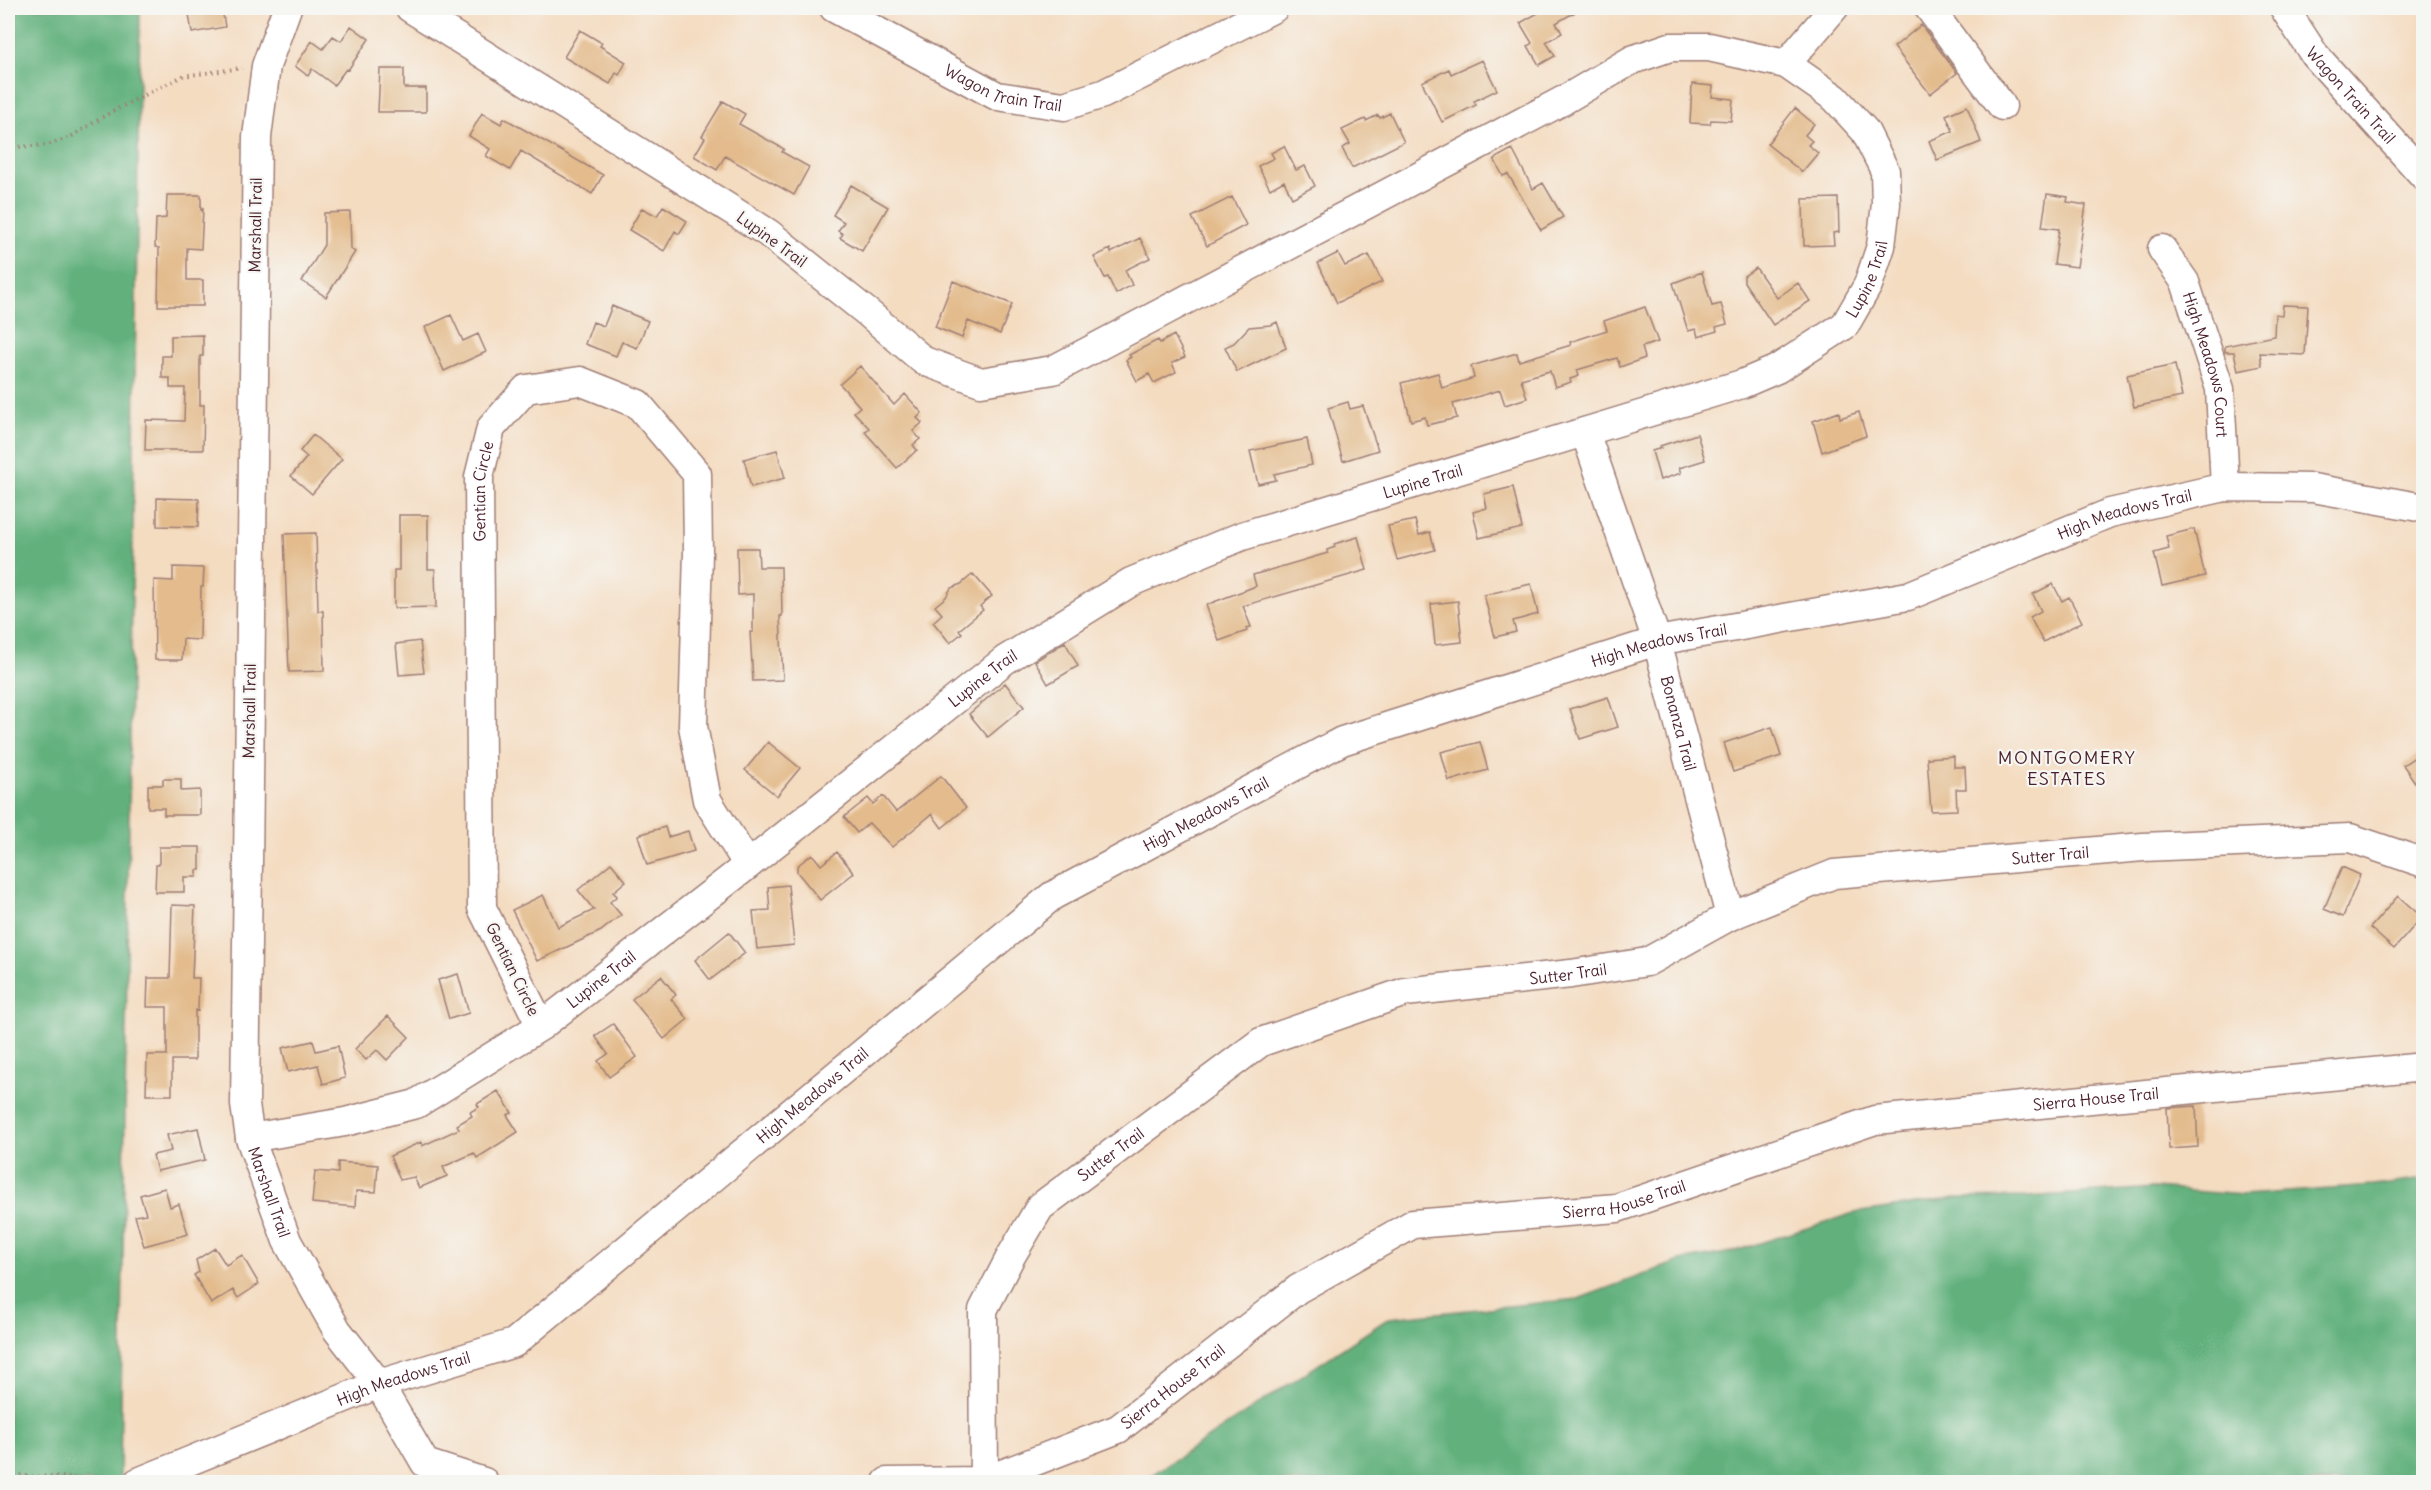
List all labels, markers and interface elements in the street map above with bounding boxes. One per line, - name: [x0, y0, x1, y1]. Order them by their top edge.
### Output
- street label: Wagon Train Trail: [2302, 42, 2400, 147]
- street label: Wagon Train Trail: [941, 60, 1063, 116]
- street label: Marshall Trail: [244, 177, 266, 273]
- street label: Lupine Trail: [733, 207, 811, 271]
- street label: Lupine Trail: [1841, 240, 1892, 321]
- street label: High Meadows Court: [2179, 289, 2232, 438]
- street label: Gentian Circle: [468, 439, 497, 542]
- street label: Lupine Trail: [1380, 460, 1465, 503]
- street label: High Meadows Trail: [2054, 485, 2194, 544]
- street label: High Meadows Trail: [1588, 619, 1728, 671]
- street label: Lupine Trail: [944, 645, 1021, 711]
- street label: Marshall Trail: [238, 663, 260, 759]
- street label: Bonanza Trail: [1657, 673, 1701, 773]
- district label: MONTGOMERY ESTATES: [1998, 746, 2136, 790]
- street label: High Meadows Trail: [1139, 772, 1272, 856]
- street label: Sutter Trail: [2011, 842, 2090, 868]
- street label: Gentian Circle: [482, 919, 544, 1019]
- street label: Lupine Trail: [562, 946, 640, 1012]
- street label: Sutter Trail: [1528, 959, 1608, 988]
- street label: High Meadows Trail: [752, 1043, 872, 1148]
- street label: Sierra House Trail: [2032, 1083, 2160, 1115]
- street label: Sutter Trail: [1074, 1123, 1148, 1186]
- street label: Marshall Trail: [244, 1144, 295, 1240]
- street label: Sierra House Trail: [1562, 1175, 1688, 1222]
- street label: Sierra House Trail: [1117, 1340, 1229, 1433]
- street label: High Meadows Trail: [334, 1347, 473, 1410]

